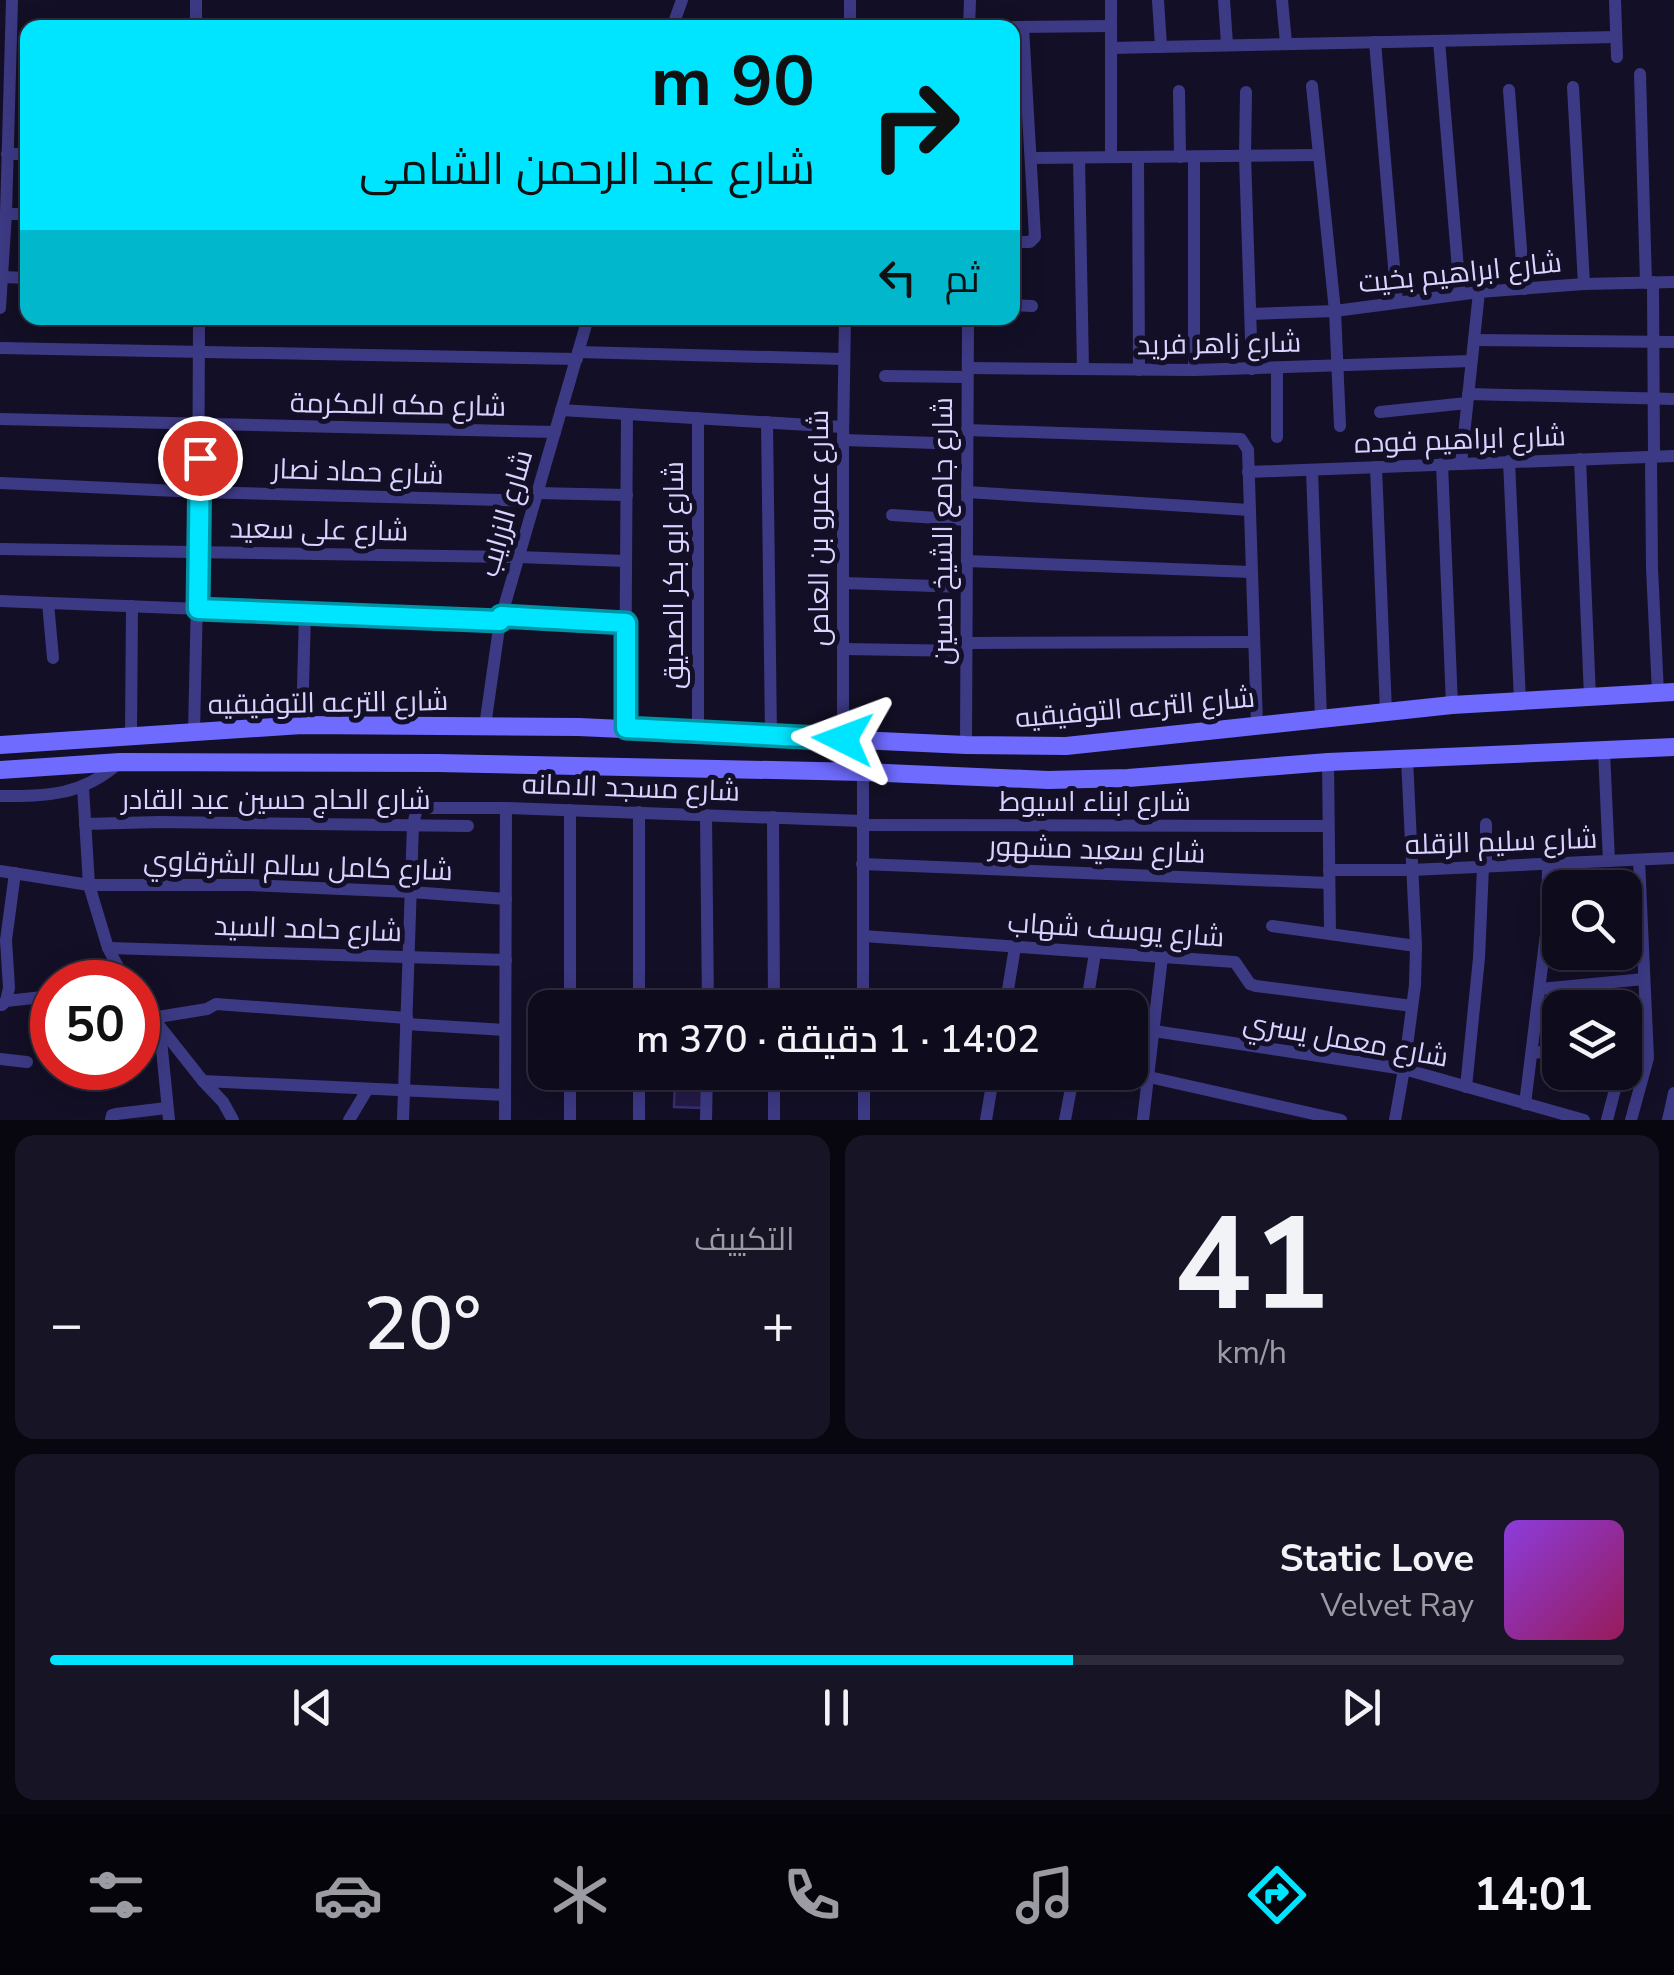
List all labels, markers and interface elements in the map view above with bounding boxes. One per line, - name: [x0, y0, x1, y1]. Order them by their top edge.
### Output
- text: 90 m: [651, 34, 815, 130]
- icon: right: [850, 60, 980, 190]
- text: شارع عبد الرحمن الشامى: [359, 139, 815, 200]
- street label: شارع ابراهيم بخيت: [1357, 243, 1564, 303]
- icon: left: [870, 250, 925, 305]
- text: ثم: [945, 254, 980, 305]
- street label: شارع زاهر فريد: [1137, 324, 1301, 364]
- street label: شارع مكه المكرمة: [289, 384, 506, 426]
- street label: شارع جامع الشيخ حسين: [924, 397, 962, 665]
- street label: شارع عمرو بن العاص: [800, 410, 838, 646]
- pin: [158, 416, 243, 501]
- street label: شارع ابراهيم فوده: [1354, 417, 1566, 463]
- icon: arrive: [173, 431, 228, 486]
- street label: شارع الزرايب: [470, 445, 542, 581]
- street label: شارع حماد نصار: [269, 450, 444, 494]
- street label: شارع ابو بكر الصديق: [655, 461, 693, 689]
- street label: شارع على سعيد: [229, 509, 409, 551]
- street label: شارع الترعه التوفيقيه: [1014, 679, 1257, 737]
- street label: شارع الترعه التوفيقيه: [207, 682, 449, 724]
- position arrow: [791, 687, 895, 791]
- street label: شارع مسجد الامانه: [521, 765, 741, 811]
- street label: شارع الحاج حسين عبد القادر: [119, 781, 431, 819]
- street label: شارع ابناء اسيوط: [999, 783, 1191, 821]
- street label: شارع سليم الزقله: [1404, 820, 1598, 864]
- street label: شارع سعيد مشهور: [986, 827, 1206, 873]
- street label: شارع كامل سالم الشرقاوي: [143, 842, 453, 892]
- map controls: [1542, 870, 1642, 1090]
- button: search: [1542, 870, 1642, 970]
- street label: شارع يوسف شهاب: [1006, 903, 1225, 957]
- street label: شارع حامد السيد: [213, 907, 403, 951]
- speed limit sign: 50: [30, 960, 160, 1090]
- button: layers: [1542, 990, 1642, 1090]
- street label: شارع معمل يسري: [1240, 1003, 1451, 1079]
- text: 14:02 · 1 دقيقة · 370 m: [636, 1014, 1040, 1065]
- text: 41: [1174, 1177, 1330, 1354]
- text: التكييف: [694, 1218, 795, 1261]
- text: 20°: [363, 1273, 481, 1375]
- text: −: [50, 1287, 83, 1362]
- text: +: [761, 1287, 794, 1362]
- text: km/h: [1216, 1331, 1287, 1374]
- text: Static Love: [1279, 1533, 1474, 1584]
- text: Velvet Ray: [1320, 1584, 1474, 1627]
- icon: previous: [285, 1680, 340, 1735]
- icon: pause: [809, 1680, 864, 1735]
- icon: next: [1334, 1680, 1389, 1735]
- icon: filters: [81, 1860, 151, 1930]
- icon: car: [313, 1860, 383, 1930]
- icon: climate: [545, 1860, 615, 1930]
- icon: phone: [777, 1860, 847, 1930]
- icon: music: [1010, 1860, 1080, 1930]
- icon: directions: [1242, 1860, 1312, 1930]
- text: 14:01: [1474, 1865, 1593, 1926]

